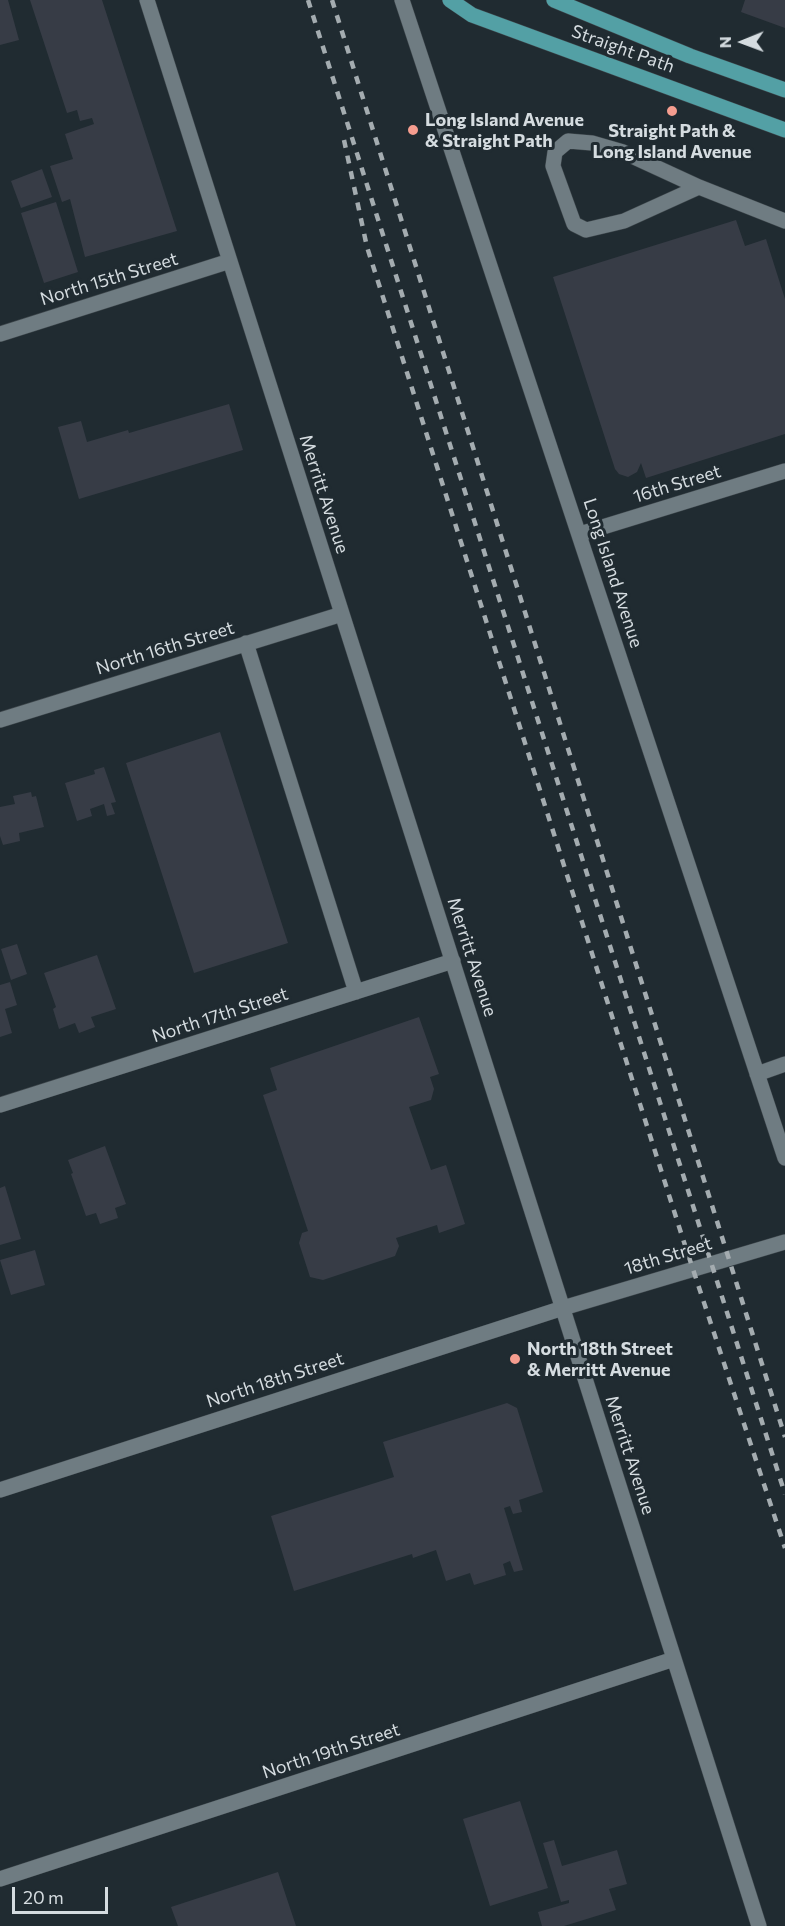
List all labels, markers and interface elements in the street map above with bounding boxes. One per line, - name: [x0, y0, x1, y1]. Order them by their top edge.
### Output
- north arrow: [713, 12, 773, 72]
- street label: Straight Path: [569, 20, 677, 78]
- text: N: [715, 36, 734, 48]
- marker: Straight Path & Long Island Avenue: [665, 104, 679, 118]
- place label: Long Island Avenue & Straight Path: [425, 109, 584, 152]
- place label: Straight Path & Long Island Avenue: [593, 120, 751, 162]
- marker: Long Island Avenue & Straight Path: [406, 123, 420, 137]
- street label: North 15th Street: [38, 248, 180, 310]
- street label: Merritt Avenue: [295, 432, 353, 556]
- street label: 16th Street: [631, 460, 723, 508]
- street label: Long Island Avenue: [579, 496, 647, 650]
- street label: North 16th Street: [93, 617, 237, 679]
- street label: Merritt Avenue: [443, 895, 501, 1019]
- street label: North 17th Street: [149, 983, 291, 1047]
- street label: 18th Street: [622, 1232, 714, 1280]
- place label: North 18th Street & Merritt Avenue: [527, 1338, 673, 1380]
- street label: North 18th Street: [204, 1348, 346, 1412]
- marker: North 18th Street & Merritt Avenue: [508, 1352, 522, 1366]
- street label: Merritt Avenue: [601, 1393, 659, 1517]
- street label: North 19th Street: [260, 1719, 402, 1783]
- scale bar: [15, 1875, 111, 1913]
- text: 20 m: [23, 1886, 64, 1908]

